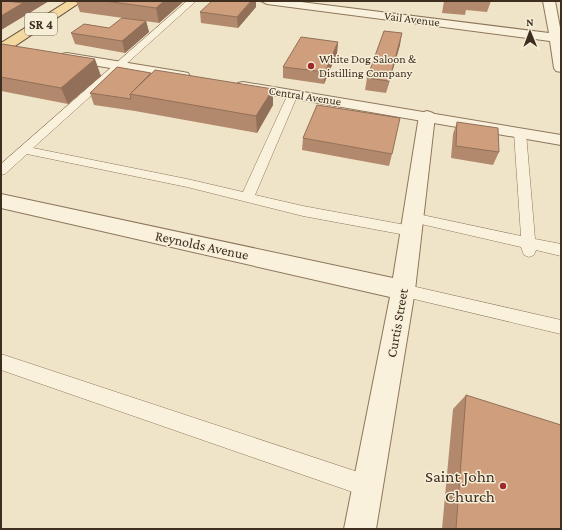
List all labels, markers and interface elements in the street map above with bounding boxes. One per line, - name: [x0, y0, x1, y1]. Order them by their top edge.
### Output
- street label: Vail Avenue: [383, 9, 441, 29]
- north arrow: [510, 12, 550, 52]
- road number: SR 4: [25, 13, 57, 35]
- text: N: [526, 16, 534, 28]
- place label: White Dog Saloon & Distilling Company: [319, 52, 417, 80]
- marker: White Dog Saloon & Distilling Company: [306, 61, 316, 71]
- street label: Central Avenue: [268, 83, 342, 109]
- street label: Reynolds Avenue: [154, 227, 250, 263]
- street label: Curtis Street: [383, 287, 411, 359]
- place label: Saint John Church: [425, 467, 495, 506]
- marker: Saint John Church: [498, 481, 508, 491]

